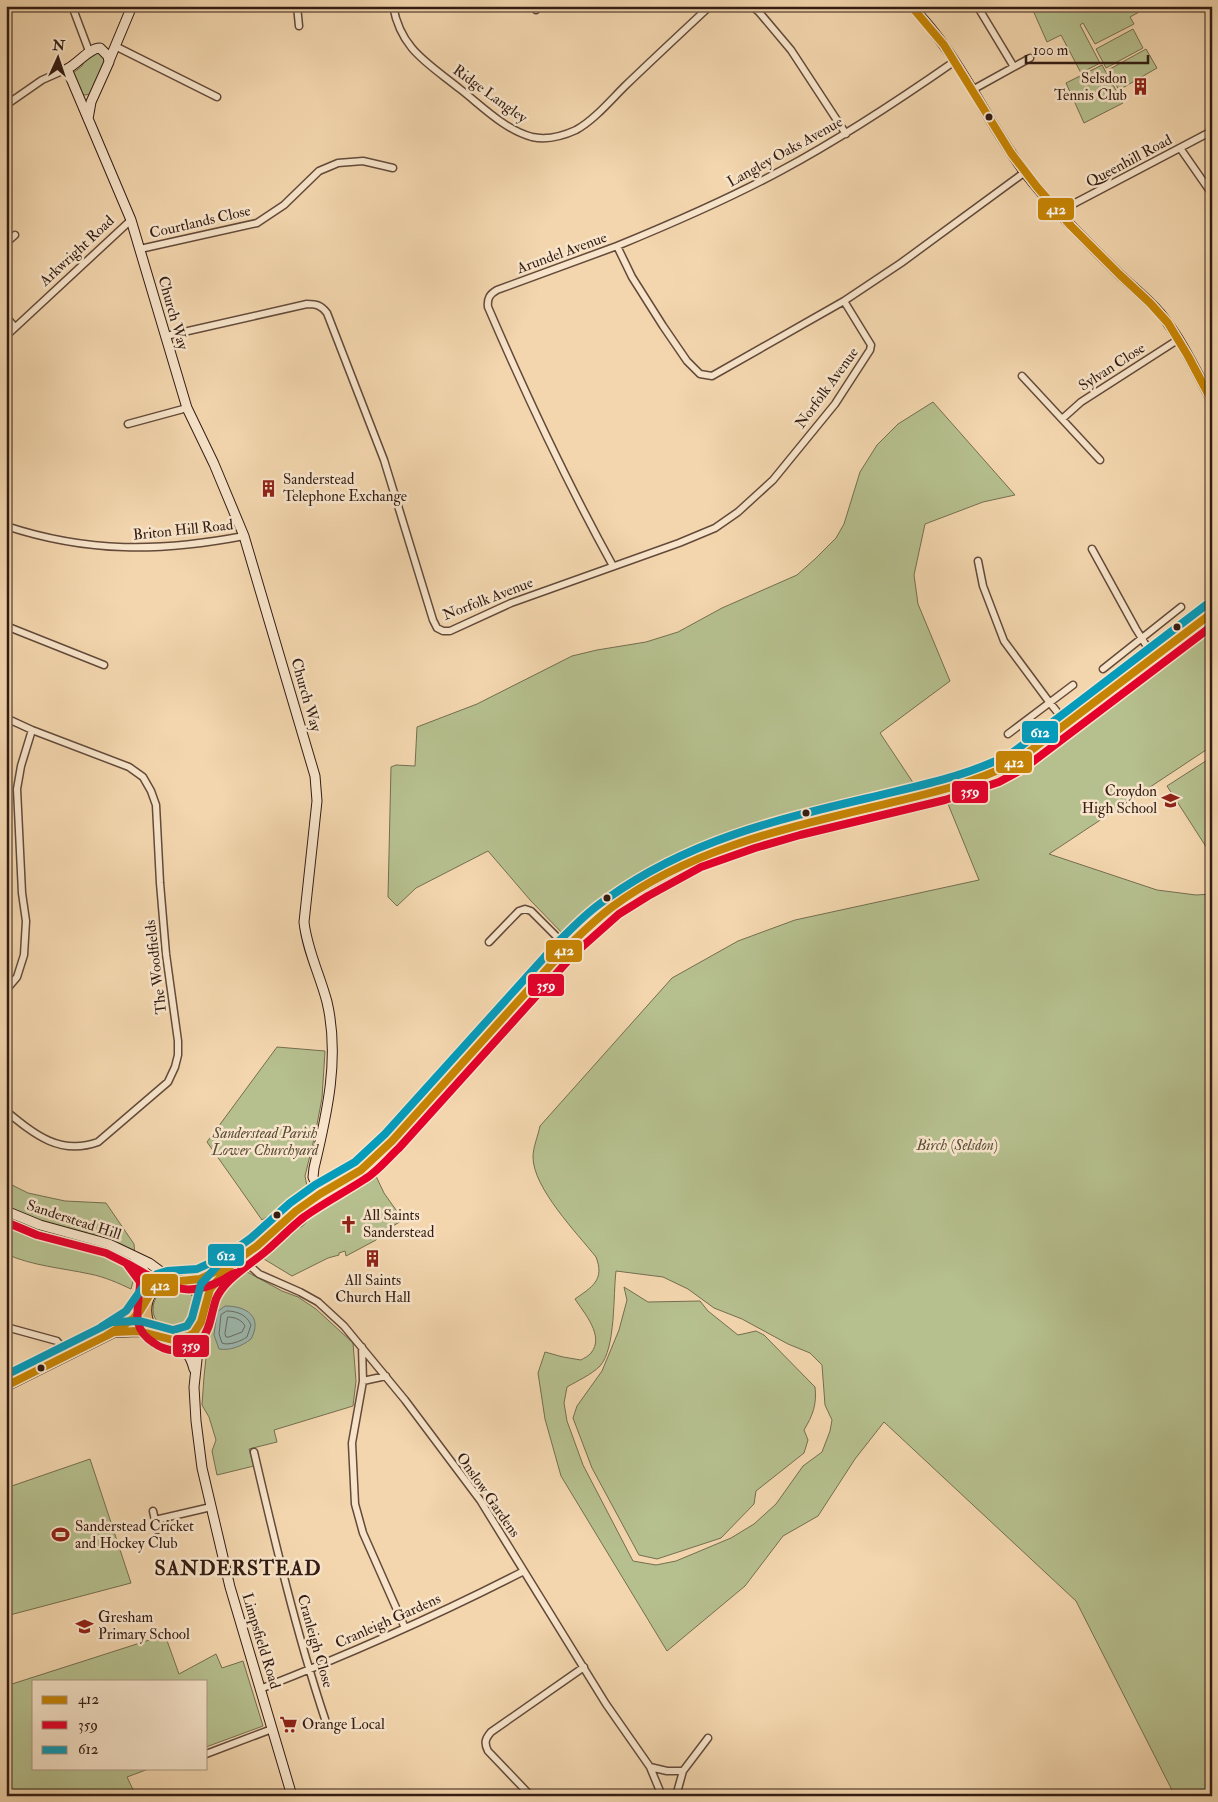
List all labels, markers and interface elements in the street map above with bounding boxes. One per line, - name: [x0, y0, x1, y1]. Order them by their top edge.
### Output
- north arrow: [32, 32, 82, 82]
- scale bar: [1026, 32, 1148, 64]
- text: N: [51, 37, 66, 54]
- text: 100 m: [1033, 41, 1069, 60]
- street label: Ridge Langley: [449, 61, 531, 128]
- place label: Selsdon Tennis Club: [1054, 69, 1127, 105]
- building icon: Selsdon Tennis Club: [1131, 77, 1151, 97]
- street label: Langley Oaks Avenue: [724, 112, 846, 192]
- unlabelled marker: [984, 112, 994, 122]
- street label: Queenhill Road: [1083, 130, 1176, 192]
- line badge: 412: [1037, 197, 1075, 221]
- street label: Courtlands Close: [148, 201, 252, 243]
- text: 412: [1045, 201, 1066, 218]
- street label: Arkwright Road: [35, 211, 119, 291]
- street label: Arundel Avenue: [513, 228, 610, 278]
- street label: Church Way: [153, 274, 193, 352]
- street label: Sylvan Close: [1075, 338, 1149, 396]
- street label: Norfolk Avenue: [791, 344, 863, 432]
- place label: Sanderstead Telephone Exchange: [283, 470, 407, 507]
- building icon: Sanderstead Telephone Exchange: [259, 478, 279, 498]
- street label: Briton Hill Road: [132, 515, 235, 545]
- street label: Norfolk Avenue: [440, 573, 536, 625]
- unlabelled marker: [1172, 622, 1182, 632]
- street label: Church Way: [286, 656, 326, 734]
- line badge: 612: [1021, 720, 1059, 744]
- text: 612: [1030, 724, 1050, 741]
- line badge: 412: [995, 750, 1033, 774]
- text: 412: [1003, 754, 1024, 771]
- line badge: 359: [951, 780, 989, 804]
- place label: Croydon High School: [1082, 782, 1157, 818]
- text: 359: [961, 783, 979, 800]
- school or university icon: Croydon High School: [1161, 790, 1181, 810]
- unlabelled marker: [801, 808, 811, 818]
- unlabelled marker: [602, 893, 612, 903]
- street label: The Woodfields: [141, 919, 171, 1015]
- line badge: 412: [545, 939, 583, 963]
- text: 412: [553, 942, 574, 959]
- line badge: 359: [527, 973, 565, 997]
- text: 359: [537, 977, 555, 994]
- park label: Sanderstead Parish Lower Churchyard: [211, 1124, 320, 1160]
- park label: Birch (Selsdon): [915, 1136, 998, 1155]
- street label: Sanderstead Hill: [24, 1196, 124, 1244]
- place label: All Saints Sanderstead: [362, 1206, 435, 1242]
- unlabelled marker: [272, 1210, 282, 1220]
- church icon: All Saints Sanderstead: [339, 1214, 359, 1234]
- line badge: 612: [207, 1243, 245, 1267]
- text: 612: [216, 1247, 236, 1264]
- building icon: All Saints Church Hall: [363, 1249, 383, 1269]
- place label: All Saints Church Hall: [335, 1271, 411, 1307]
- line badge: 412: [141, 1273, 179, 1297]
- text: 412: [149, 1277, 170, 1294]
- line badge: 359: [172, 1334, 210, 1358]
- text: 359: [182, 1337, 200, 1354]
- unlabelled marker: [36, 1363, 46, 1373]
- street label: Onslow Gardens: [452, 1449, 524, 1541]
- place label: Sanderstead Cricket and Hockey Club: [75, 1517, 194, 1553]
- sports icon: Sanderstead Cricket and Hockey Club: [51, 1525, 71, 1545]
- district label: SANDERSTEAD: [155, 1556, 321, 1581]
- street label: Cranleigh Gardens: [332, 1589, 444, 1653]
- street label: Limpsfield Road: [236, 1591, 285, 1692]
- street label: Cranleigh Close: [293, 1592, 337, 1690]
- place label: Gresham Primary School: [98, 1608, 190, 1644]
- school or university icon: Gresham Primary School: [74, 1616, 94, 1636]
- legend: [32, 1680, 208, 1770]
- text: 412: [78, 1690, 99, 1709]
- supermarket icon: Orange Local: [278, 1714, 298, 1734]
- place label: Orange Local: [302, 1715, 385, 1734]
- text: 359: [78, 1716, 98, 1735]
- text: 612: [78, 1740, 99, 1759]

